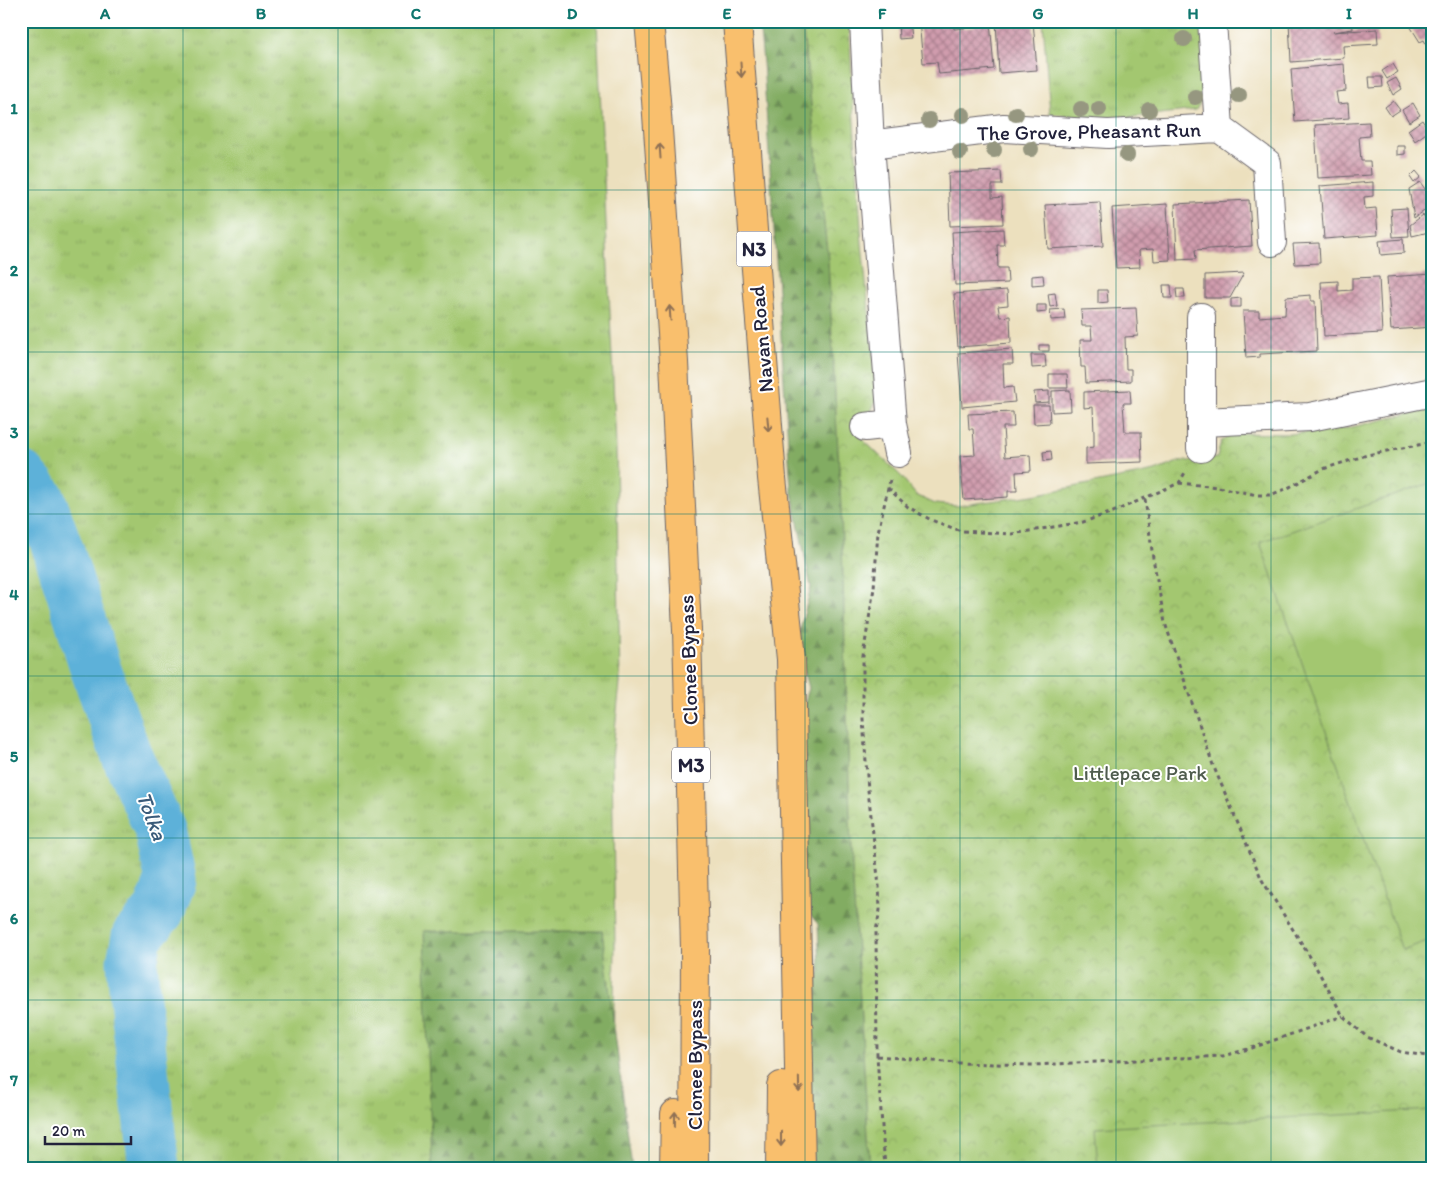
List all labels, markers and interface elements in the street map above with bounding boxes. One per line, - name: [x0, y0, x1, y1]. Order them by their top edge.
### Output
- text: A: [99, 4, 111, 23]
- text: B: [256, 4, 267, 23]
- text: C: [411, 4, 422, 23]
- text: D: [567, 4, 578, 23]
- text: E: [723, 4, 732, 23]
- text: F: [878, 4, 887, 23]
- text: G: [1032, 4, 1044, 23]
- text: H: [1187, 4, 1199, 23]
- text: I: [1346, 4, 1352, 23]
- one-way arrow: [736, 62, 745, 78]
- text: 1: [10, 99, 18, 118]
- street label: The Grove, Pheasant Run: [977, 117, 1201, 145]
- one-way arrow: [655, 144, 664, 160]
- road number: N3: [736, 232, 772, 266]
- text: 2: [10, 261, 19, 280]
- street label: Navan Road: [744, 284, 778, 393]
- one-way arrow: [666, 306, 675, 322]
- one-way arrow: [764, 416, 773, 432]
- text: 3: [10, 423, 19, 442]
- text: 4: [9, 585, 19, 604]
- street label: Clonee Bypass: [673, 594, 703, 726]
- text: 5: [10, 747, 19, 766]
- road number: M3: [672, 748, 710, 782]
- park label: Littlepace Park: [1073, 760, 1207, 785]
- water label: Tolka: [130, 788, 174, 845]
- text: 6: [10, 909, 19, 928]
- street label: Clonee Bypass: [682, 1000, 707, 1130]
- text: 7: [9, 1071, 18, 1090]
- one-way arrow: [794, 1077, 804, 1093]
- one-way arrow: [670, 1111, 680, 1128]
- scale bar: [45, 1114, 131, 1146]
- text: 20 m: [52, 1122, 86, 1140]
- one-way arrow: [776, 1130, 785, 1146]

